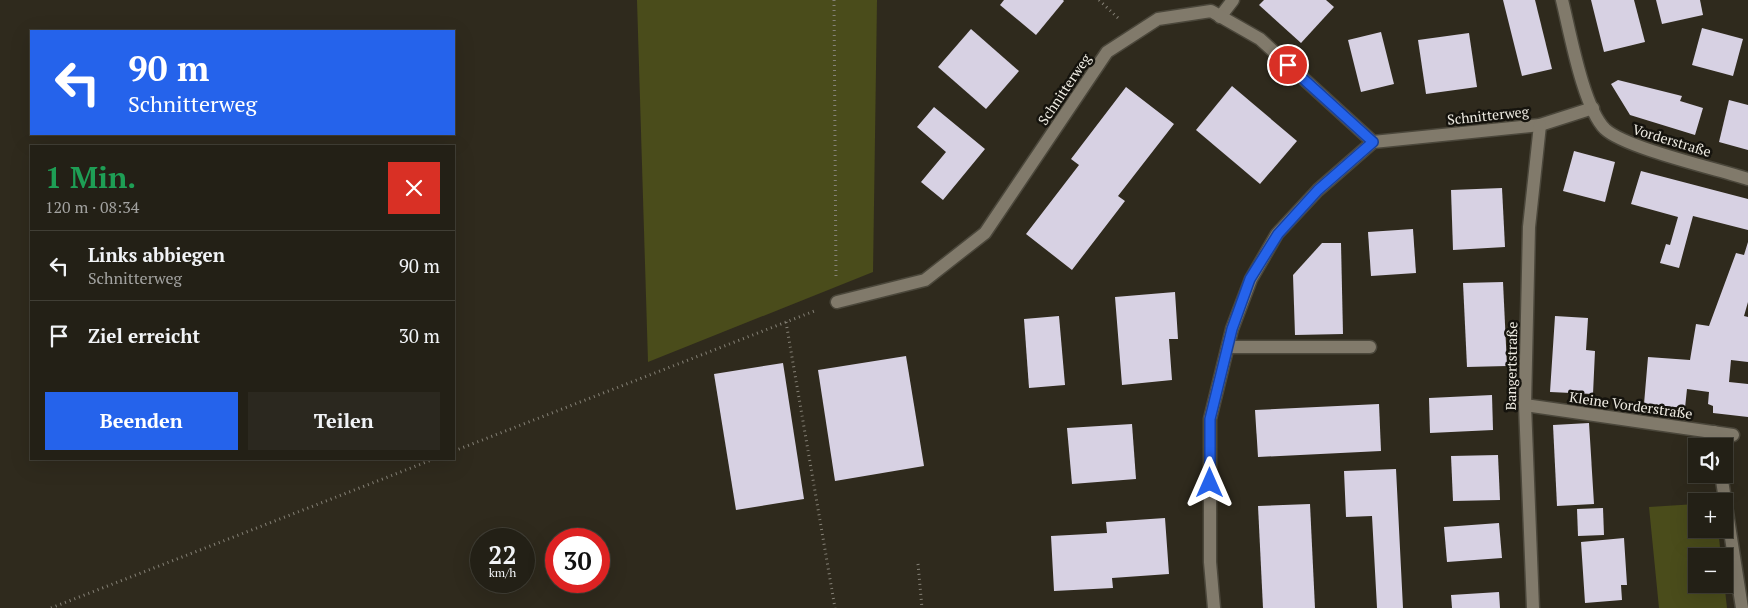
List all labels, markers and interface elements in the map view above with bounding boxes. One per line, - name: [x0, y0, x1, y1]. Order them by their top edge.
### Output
- pin: [1267, 44, 1309, 86]
- text: 90 m: [128, 45, 209, 91]
- street label: Schnitterweg: [1033, 49, 1095, 128]
- icon: left: [45, 50, 110, 115]
- icon: arrive: [1274, 51, 1302, 79]
- text: Schnitterweg: [128, 89, 257, 118]
- street label: Schnitterweg: [1446, 101, 1530, 129]
- street label: Vorderstraße: [1630, 119, 1714, 161]
- text: 1 Min.: [45, 157, 136, 197]
- button: close: [388, 162, 440, 214]
- text: 120 m · 08:34: [45, 196, 139, 218]
- text: Links abbiegen: [88, 242, 225, 267]
- icon: left: [45, 252, 73, 280]
- text: 90 m: [399, 253, 440, 278]
- text: Schnitterweg: [88, 267, 182, 289]
- icon: arrive: [45, 322, 73, 350]
- street label: Bangertstraße: [1501, 322, 1521, 410]
- text: Ziel erreicht: [88, 323, 200, 348]
- text: 30 m: [399, 323, 440, 348]
- street label: Kleine Vorderstraße: [1568, 387, 1694, 423]
- button: Beenden: [45, 392, 238, 450]
- button: Teilen: [248, 392, 440, 450]
- map controls: [1688, 438, 1733, 593]
- button: sound: [1688, 438, 1733, 483]
- position arrow: [1183, 456, 1235, 508]
- button: +: [1688, 493, 1733, 538]
- speed limit sign: 30: [545, 528, 610, 593]
- text: 22: [488, 538, 517, 571]
- button: −: [1688, 548, 1733, 593]
- text: km/h: [489, 565, 516, 580]

